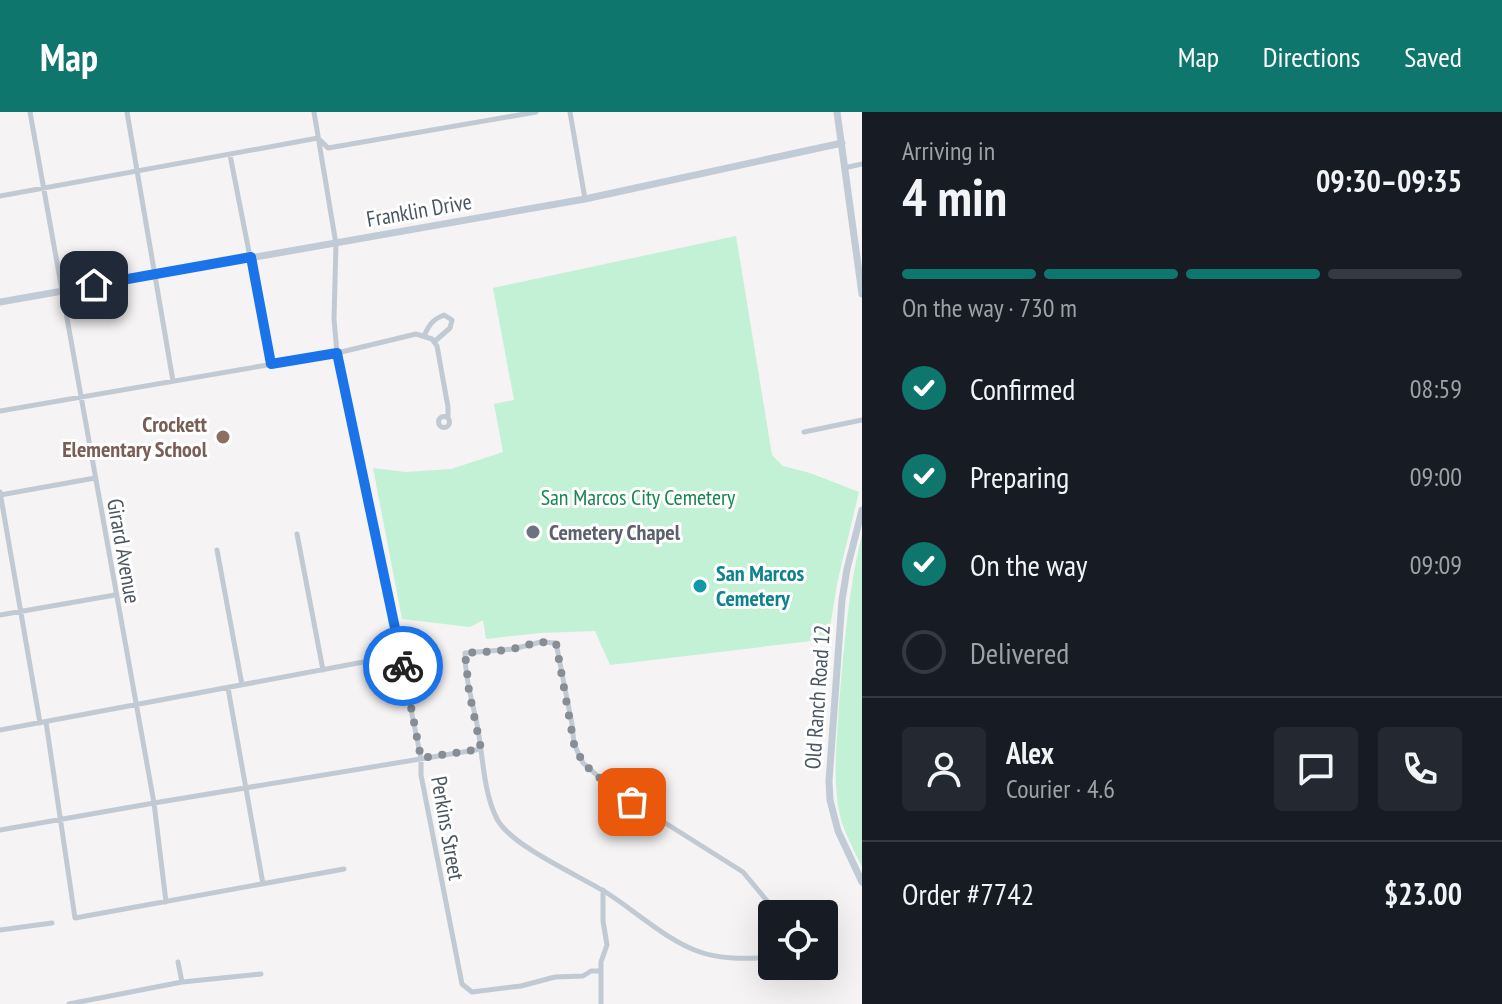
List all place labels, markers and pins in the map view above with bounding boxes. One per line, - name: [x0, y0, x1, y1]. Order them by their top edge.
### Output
- pin: [60, 251, 128, 319]
- place label: Crockett Elementary School: [62, 410, 208, 463]
- marker: Crockett Elementary School: [214, 428, 232, 446]
- place label: Cemetery Chapel: [549, 518, 681, 546]
- marker: Cemetery Chapel: [524, 523, 542, 541]
- place label: San Marcos Cemetery: [716, 559, 804, 612]
- marker: San Marcos Cemetery: [691, 577, 709, 595]
- pin: [598, 768, 666, 836]

